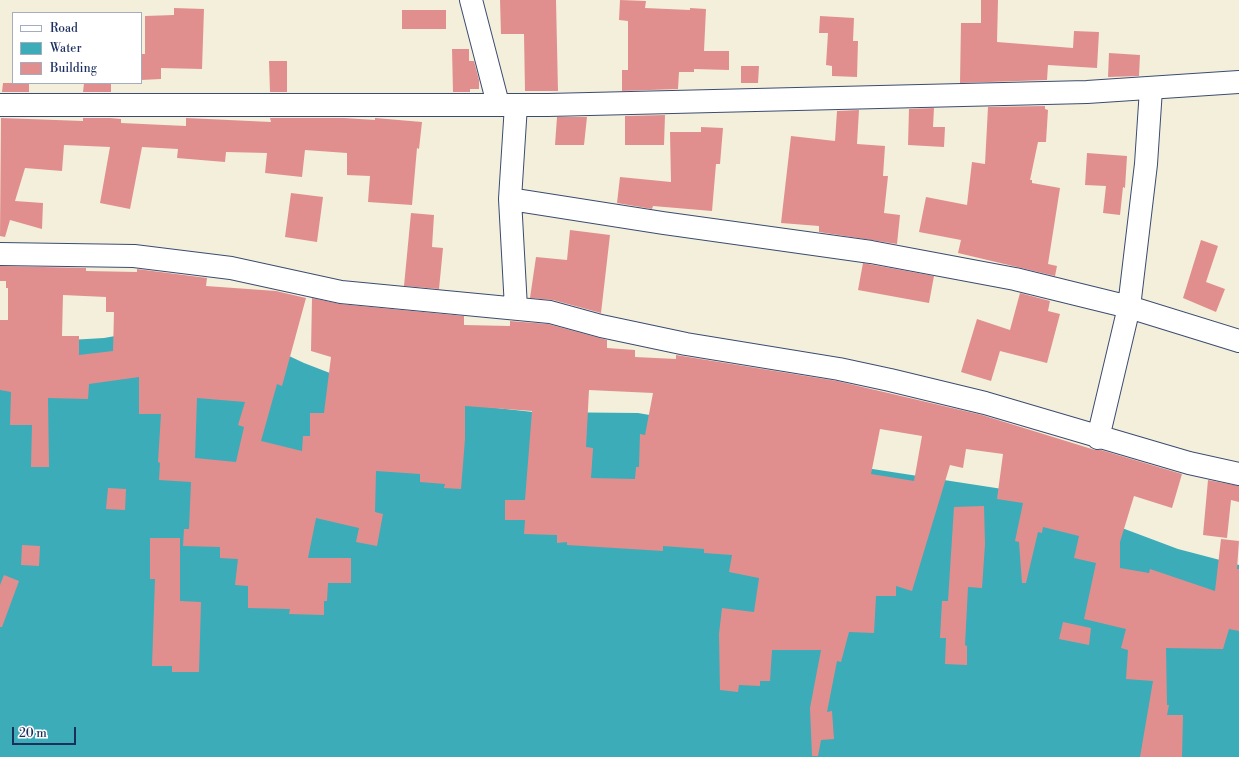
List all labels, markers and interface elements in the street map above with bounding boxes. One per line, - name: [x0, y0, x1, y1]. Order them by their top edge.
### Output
- legend: [12, 12, 142, 84]
- text: Road: [50, 21, 78, 36]
- text: Water: [50, 41, 82, 56]
- text: Building: [50, 61, 97, 76]
- scale bar: [14, 719, 78, 745]
- text: 20 m: [19, 726, 47, 741]

